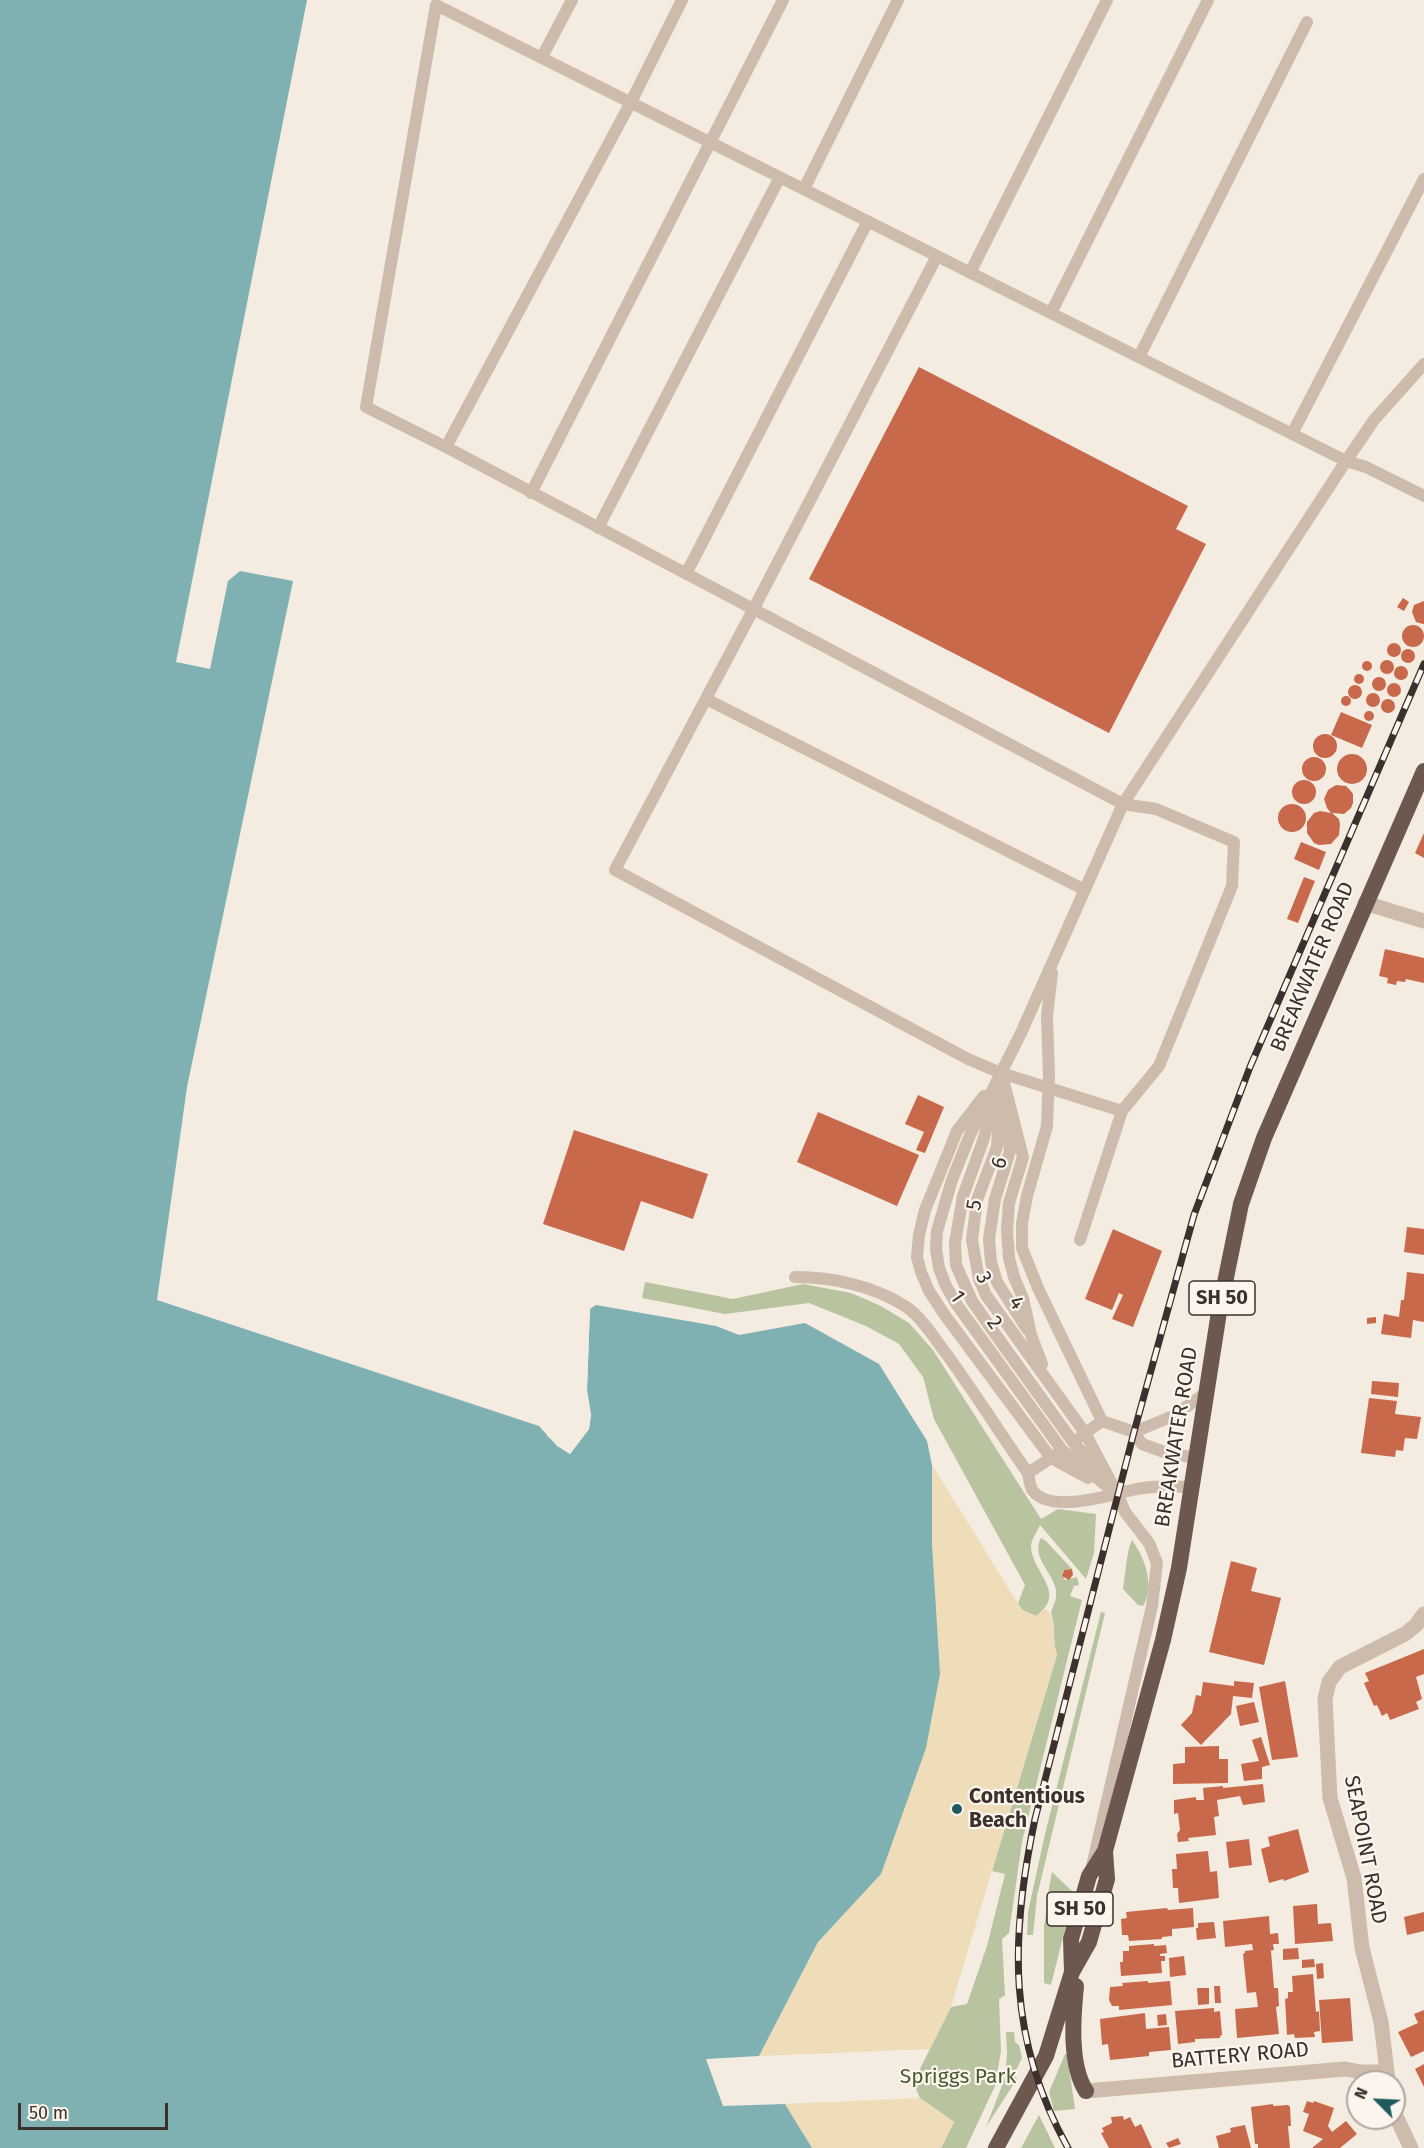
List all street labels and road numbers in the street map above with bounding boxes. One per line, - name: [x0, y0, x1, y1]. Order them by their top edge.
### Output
- street label: BREAKWATER ROAD: [1266, 878, 1360, 1056]
- street label: 6: [986, 1154, 1014, 1172]
- street label: 5: [962, 1198, 988, 1212]
- street label: 3: [969, 1268, 997, 1288]
- road number: SH 50: [1189, 1281, 1255, 1315]
- street label: 1: [944, 1286, 970, 1308]
- street label: 4: [1003, 1291, 1029, 1315]
- street label: 2: [981, 1311, 1007, 1335]
- street label: BREAKWATER ROAD: [1150, 1345, 1204, 1529]
- street label: SEAPOINT ROAD: [1338, 1774, 1392, 1926]
- road number: SH 50: [1047, 1892, 1113, 1926]
- street label: BATTERY ROAD: [1170, 2037, 1310, 2075]

